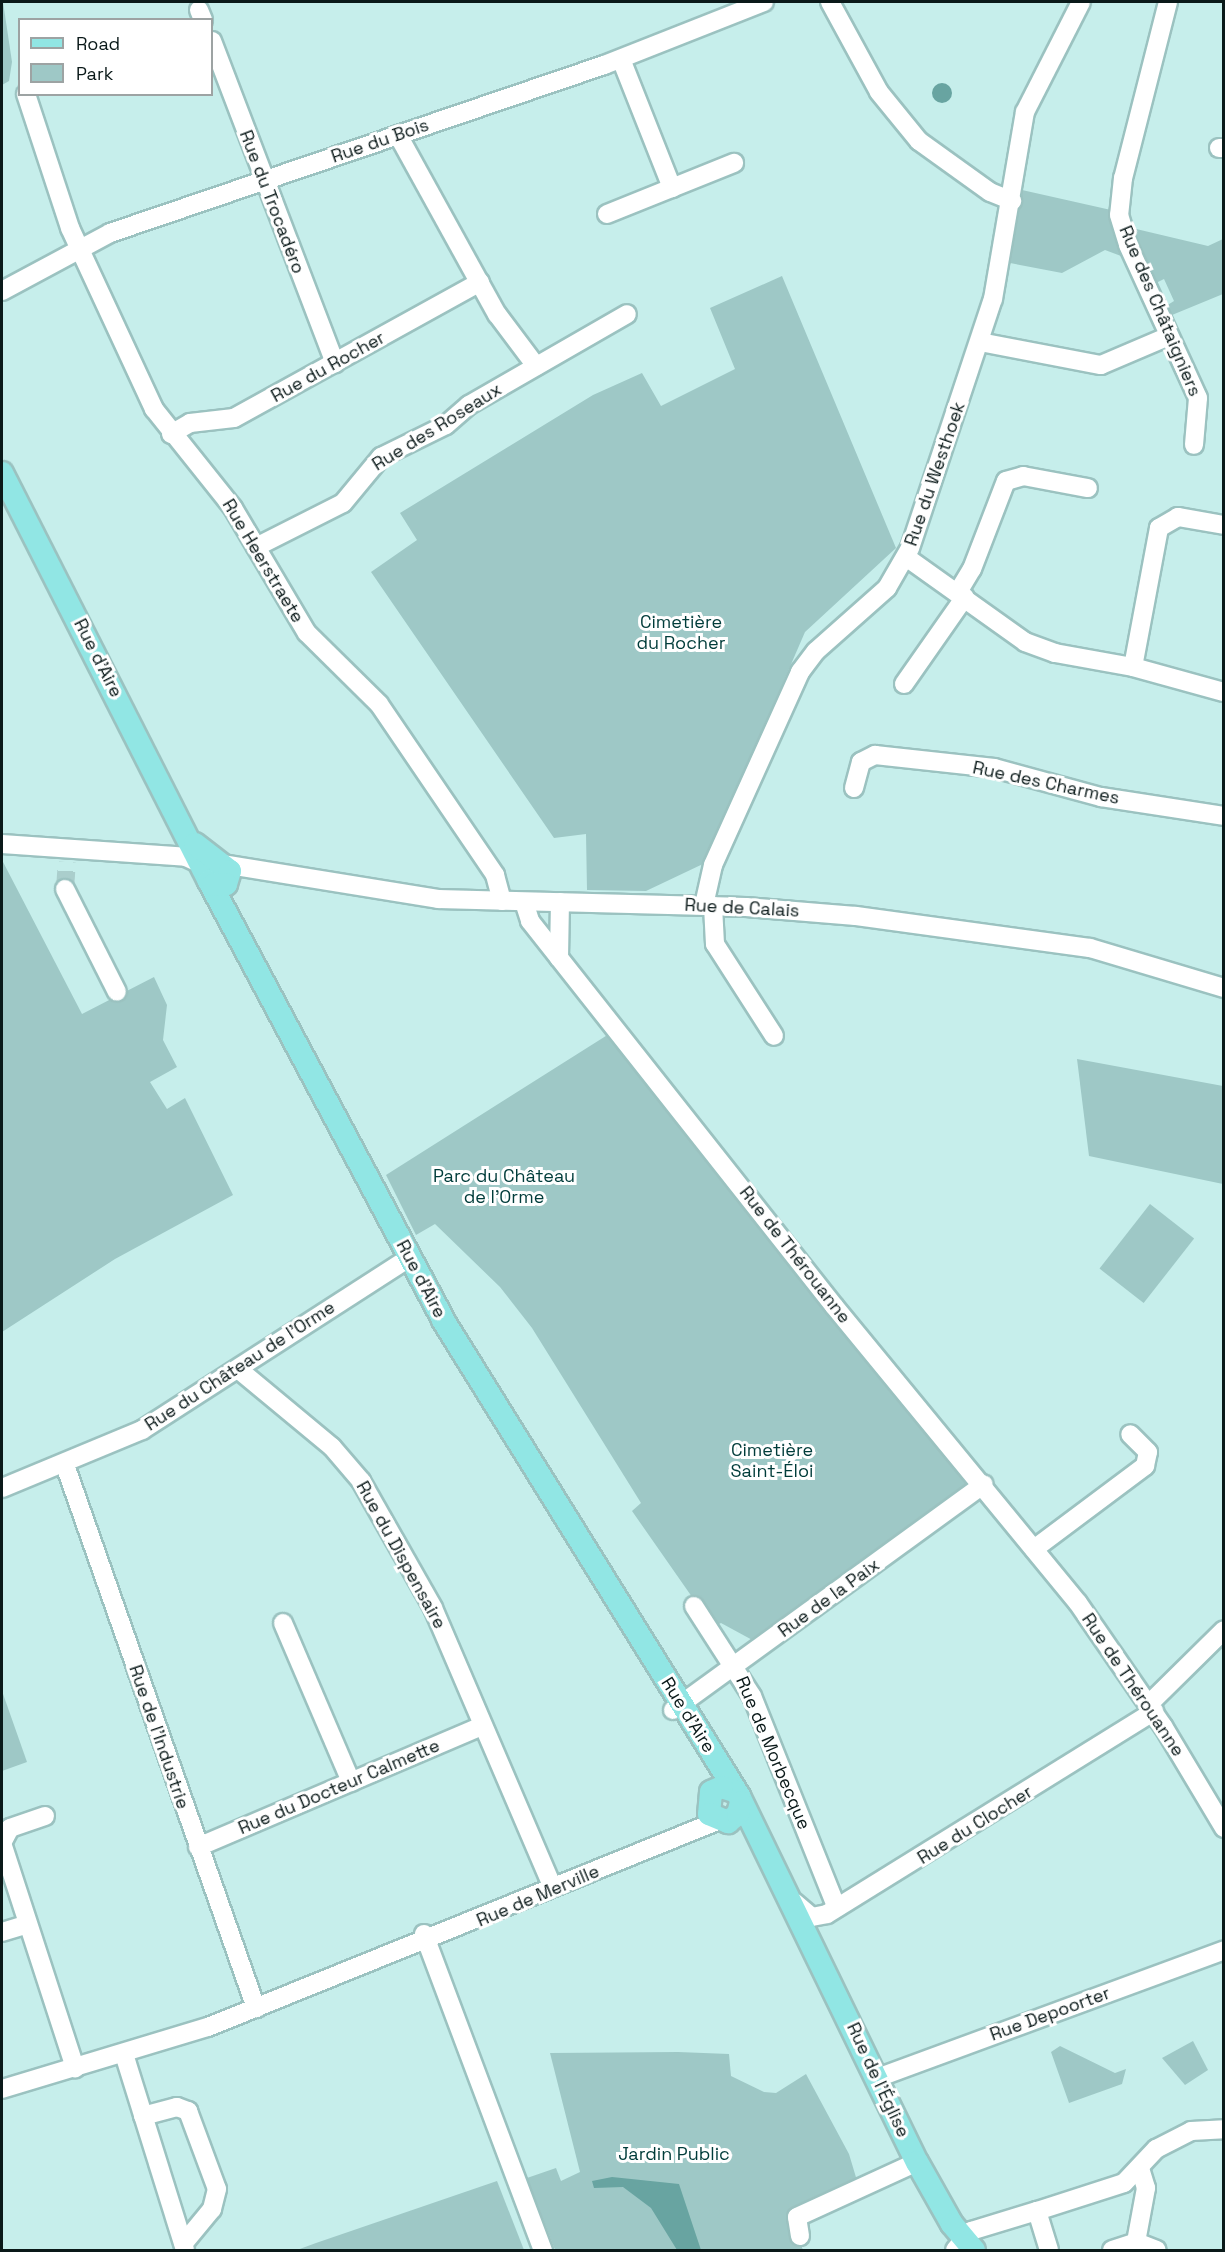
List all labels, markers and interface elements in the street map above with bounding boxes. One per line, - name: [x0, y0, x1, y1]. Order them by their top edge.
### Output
- legend: [18, 18, 213, 96]
- text: Road: [76, 32, 120, 55]
- text: Park: [76, 62, 113, 85]
- street label: Rue du Bois: [328, 114, 432, 168]
- street label: Rue du Trocadéro: [235, 127, 309, 277]
- street label: Rue des Châtaigniers: [1114, 222, 1206, 400]
- street label: Rue du Rocher: [267, 327, 389, 407]
- street label: Rue des Roseaux: [368, 379, 506, 475]
- street label: Rue du Westhoek: [900, 399, 970, 549]
- street label: Rue Heerstraete: [218, 495, 308, 627]
- park label: Cimetière du Rocher: [637, 612, 725, 654]
- street label: Rue d'Aire: [69, 615, 127, 701]
- street label: Rue des Charmes: [971, 757, 1121, 809]
- street label: Rue de Calais: [684, 894, 800, 922]
- park label: Parc du Château de l'Orme: [433, 1166, 575, 1208]
- street label: Rue de Thérouanne: [735, 1182, 855, 1328]
- street label: Rue d'Aire: [391, 1236, 451, 1322]
- street label: Rue du Château de l'Orme: [141, 1296, 339, 1436]
- park label: Cimetière Saint-Éloi: [731, 1440, 813, 1482]
- street label: Rue du Dispensaire: [351, 1477, 451, 1633]
- street label: Rue de la Paix: [774, 1554, 884, 1642]
- street label: Rue de Thérouanne: [1077, 1609, 1189, 1761]
- street label: Rue de l'Industrie: [124, 1662, 194, 1812]
- street label: Rue d'Aire: [656, 1673, 720, 1757]
- street label: Rue de Morbecque: [731, 1673, 815, 1833]
- street label: Rue du Docteur Calmette: [235, 1735, 443, 1839]
- street label: Rue du Clocher: [914, 1781, 1036, 1869]
- street label: Rue de Merville: [473, 1860, 603, 1932]
- street label: Rue Depoorter: [987, 1982, 1113, 2046]
- street label: Rue de l'Église: [842, 2019, 914, 2141]
- park label: Jardin Public: [618, 2143, 730, 2165]

